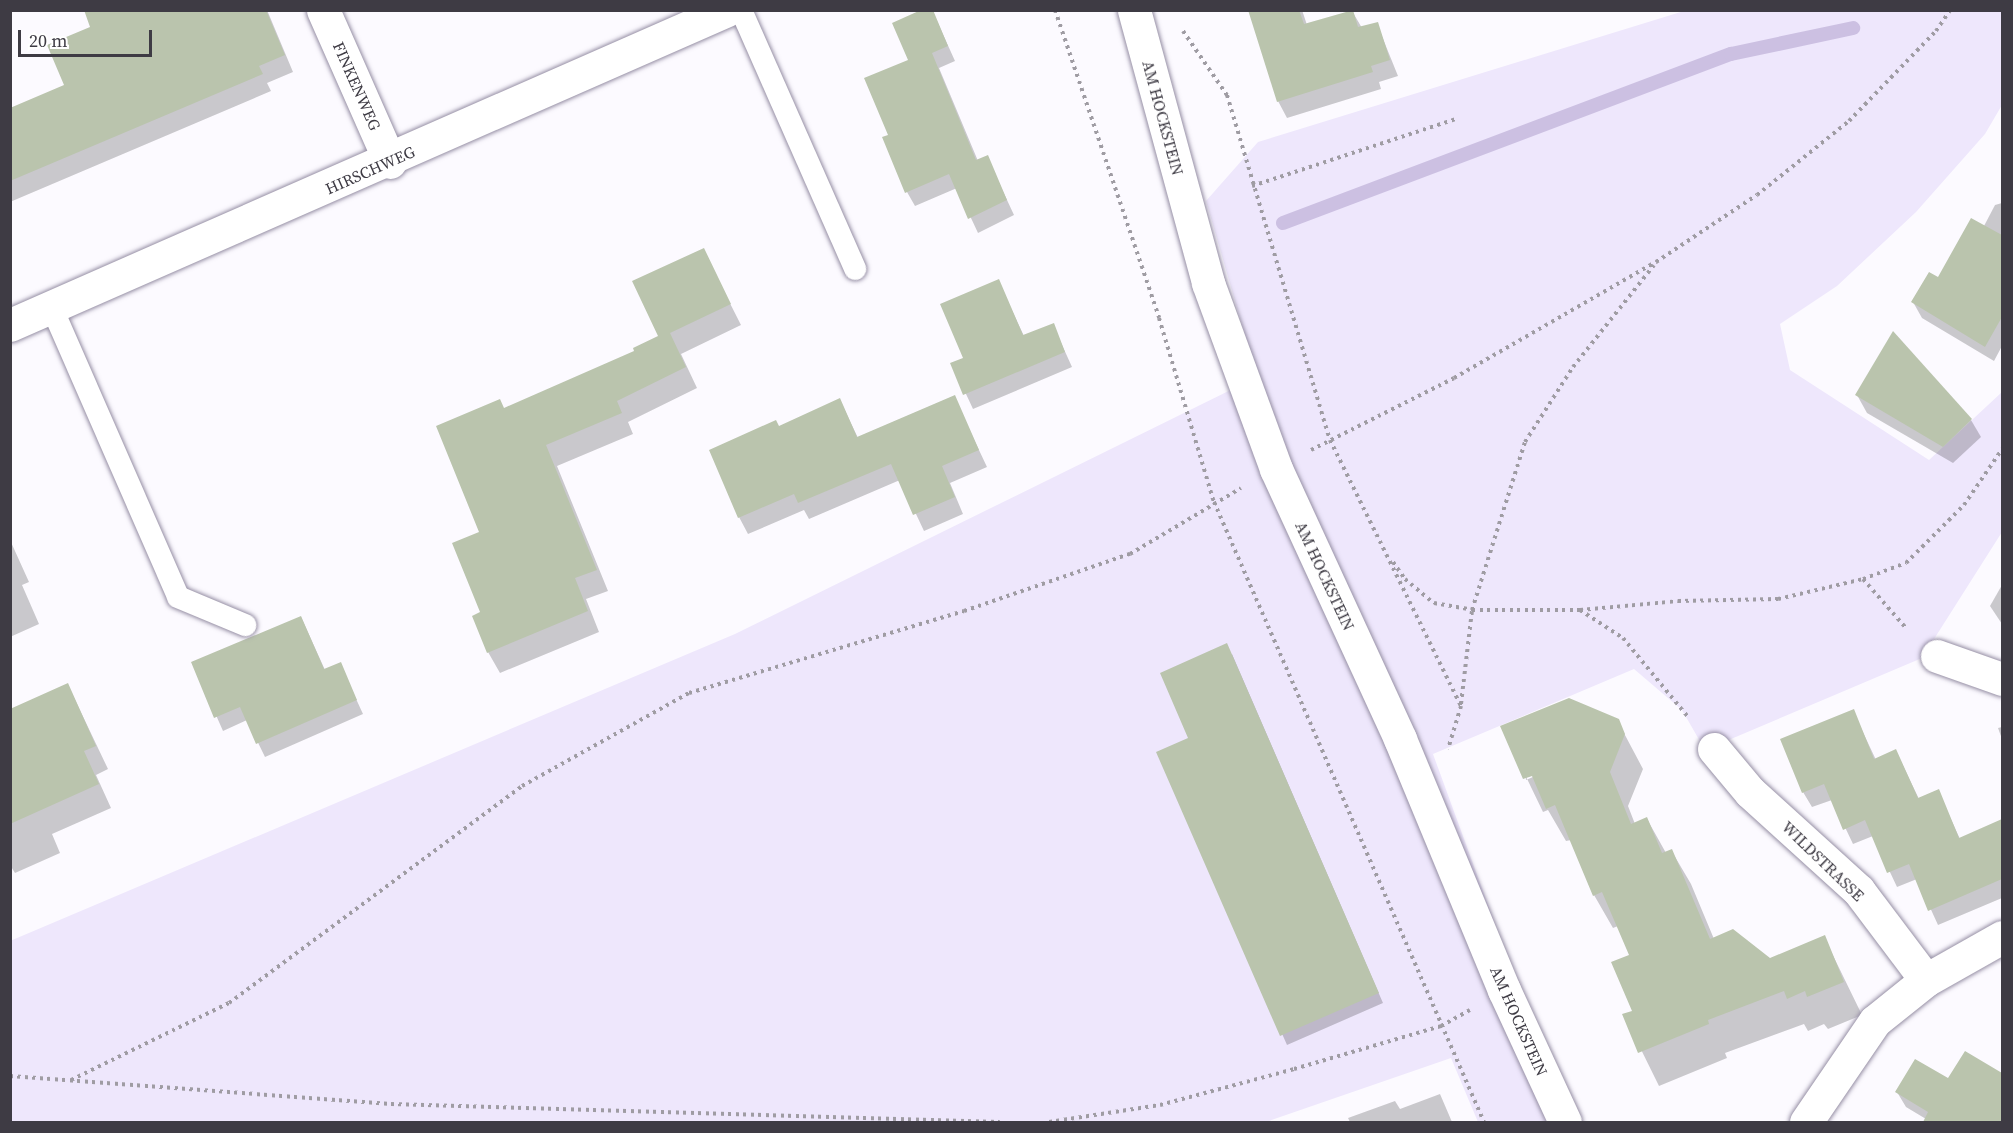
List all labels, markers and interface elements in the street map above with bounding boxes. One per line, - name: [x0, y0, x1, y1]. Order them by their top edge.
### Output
- scale bar: [21, 18, 154, 56]
- text: 20 m: [29, 28, 67, 53]
- street label: FINKENWEG: [329, 39, 385, 133]
- street label: AM HOCKSTEIN: [1138, 58, 1188, 178]
- street label: HIRSCHWEG: [322, 142, 418, 198]
- street label: AM HOCKSTEIN: [1291, 518, 1359, 634]
- street label: WILDSTRASSE: [1778, 817, 1868, 905]
- street label: AM HOCKSTEIN: [1486, 963, 1552, 1079]

